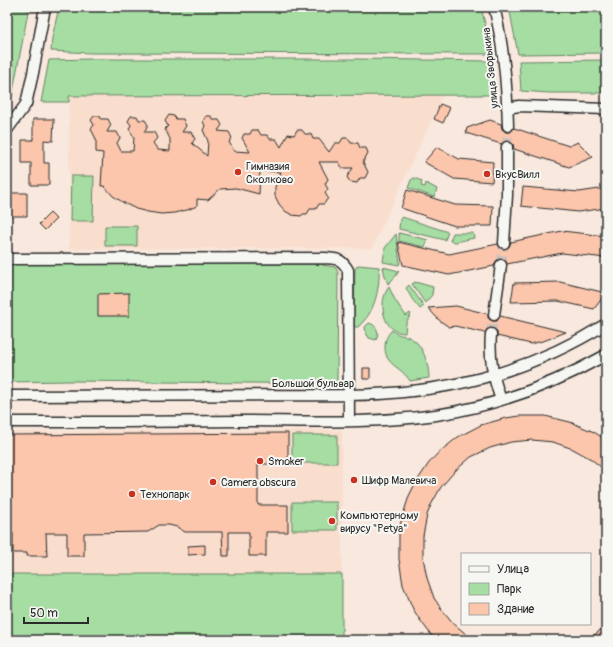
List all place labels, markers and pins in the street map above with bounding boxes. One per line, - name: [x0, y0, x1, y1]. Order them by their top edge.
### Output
- place label: Гимназия Сколково: [246, 160, 293, 186]
- marker: Гимназия Сколково: [233, 167, 243, 177]
- place label: ВкусВилл: [495, 168, 540, 181]
- marker: ВкусВилл: [482, 169, 492, 179]
- place label: Smoker: [268, 455, 304, 468]
- marker: Smoker: [255, 456, 265, 466]
- place label: Шифр Малевича: [362, 474, 436, 487]
- marker: Шифр Малевича: [349, 475, 359, 485]
- place label: Camera obscura: [221, 476, 296, 489]
- marker: Camera obscura: [208, 477, 218, 487]
- place label: Технопарк: [140, 488, 190, 501]
- marker: Технопарк: [127, 489, 137, 499]
- place label: Компьютерному вирусу "Petya": [340, 509, 418, 535]
- marker: Компьютерному вирусу "Petya": [327, 516, 337, 526]

